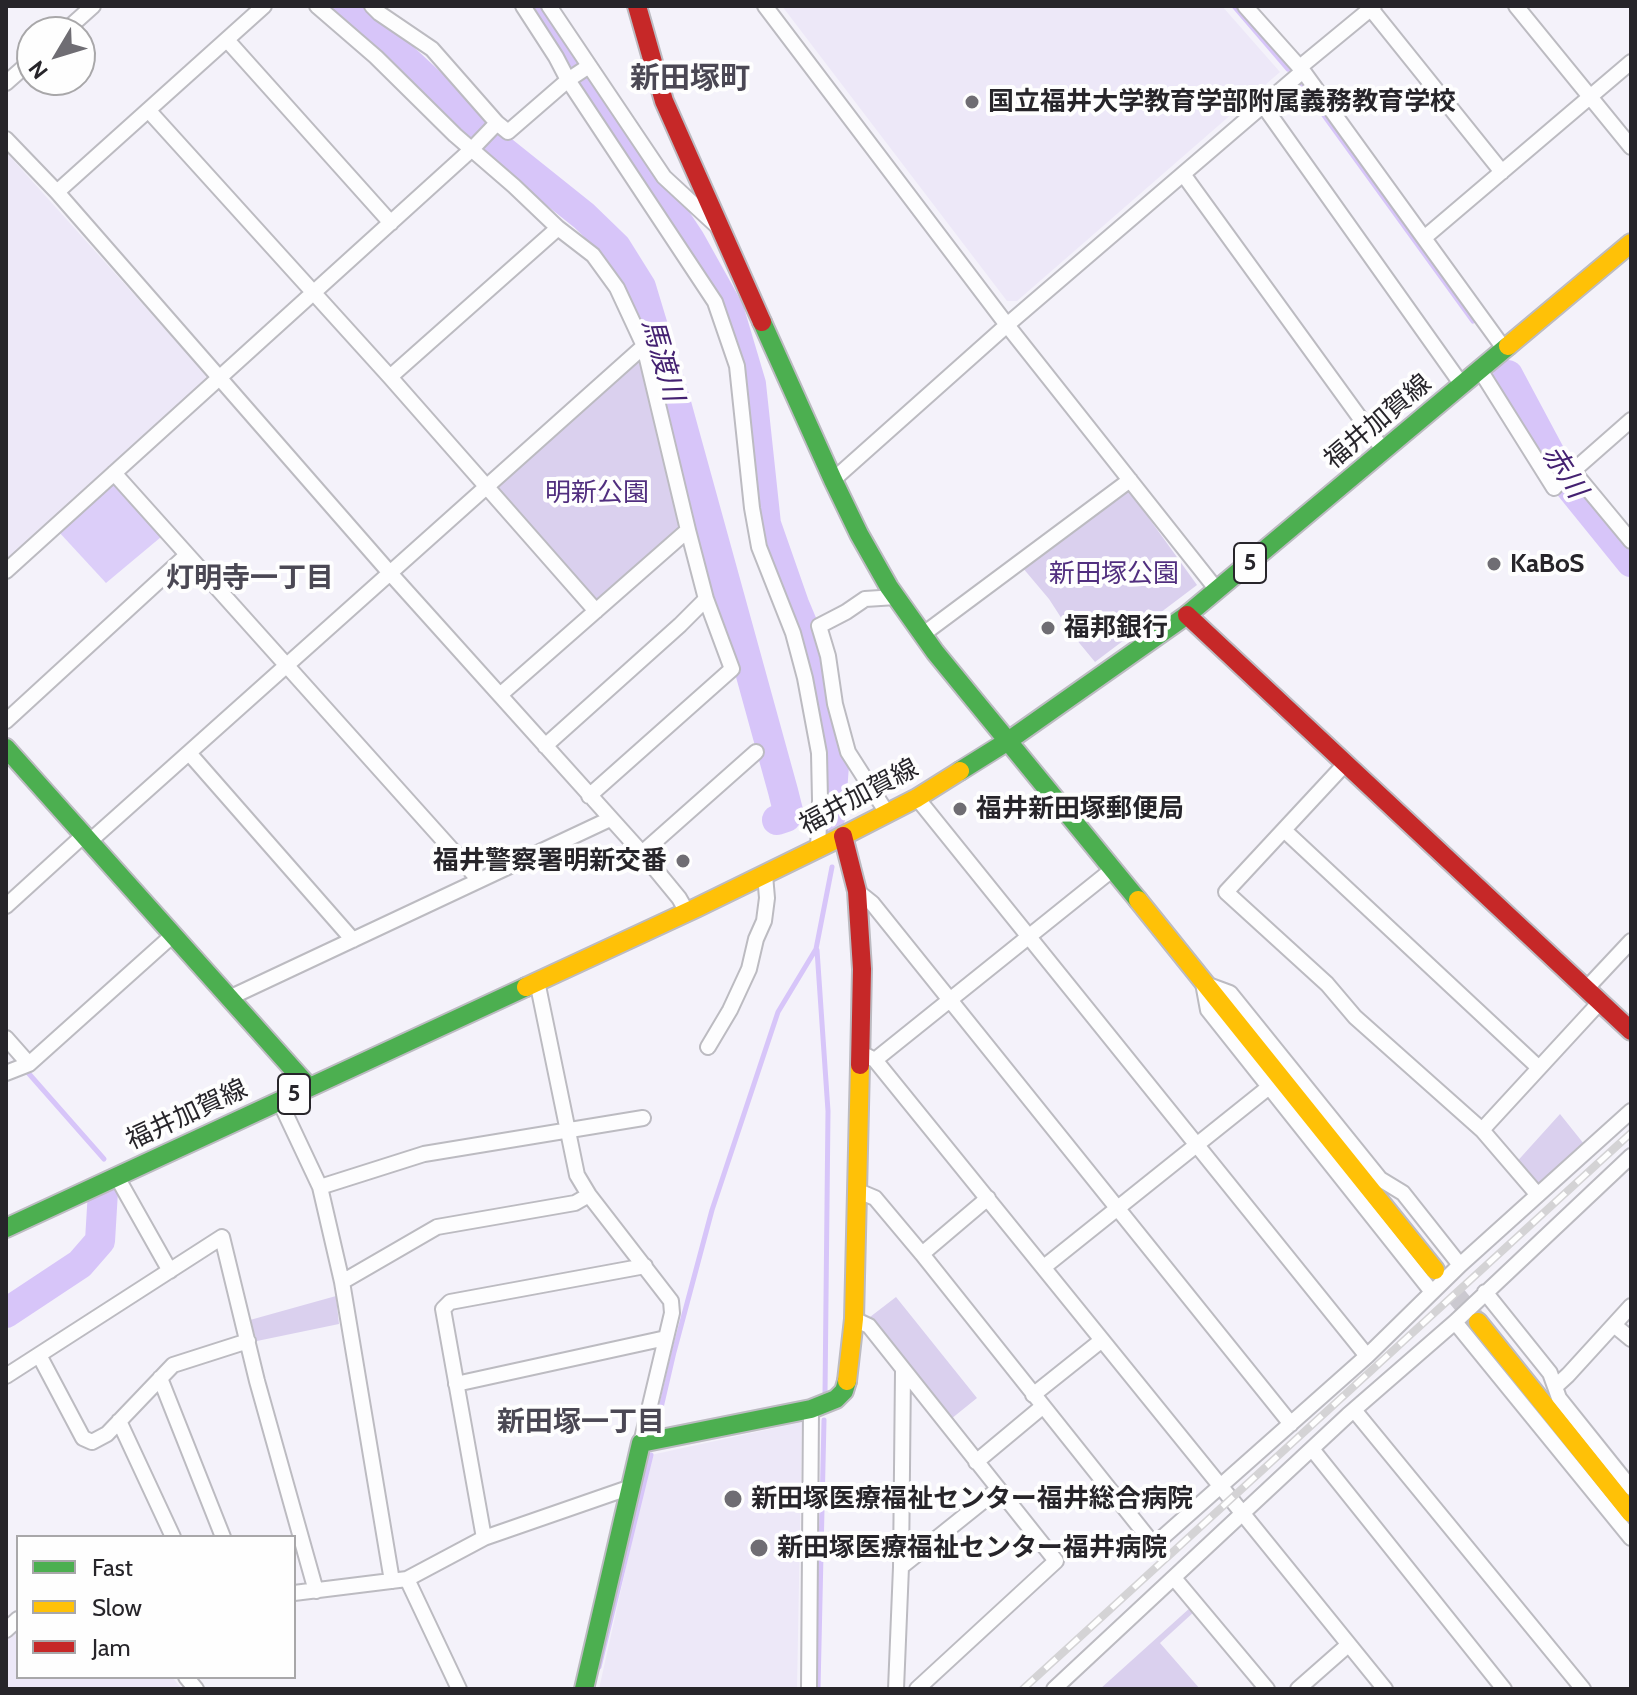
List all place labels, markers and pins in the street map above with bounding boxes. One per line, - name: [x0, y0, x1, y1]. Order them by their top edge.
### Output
- place label: 国立福井大学教育学部附属義務教育学校: [988, 86, 1456, 118]
- marker: 国立福井大学教育学部附属義務教育学校: [963, 93, 981, 111]
- place label: KaBoS: [1510, 548, 1584, 580]
- marker: KaBoS: [1485, 555, 1503, 573]
- place label: 福邦銀行: [1064, 612, 1168, 644]
- marker: 福邦銀行: [1039, 619, 1057, 637]
- place label: 福井新田塚郵便局: [976, 793, 1184, 825]
- marker: 福井新田塚郵便局: [951, 800, 969, 818]
- place label: 福井警察署明新交番: [433, 845, 667, 877]
- marker: 福井警察署明新交番: [674, 852, 692, 870]
- place label: 新田塚医療福祉センター福井総合病院: [751, 1483, 1193, 1515]
- marker: 新田塚医療福祉センター福井総合病院: [722, 1488, 744, 1510]
- place label: 新田塚医療福祉センター福井病院: [777, 1532, 1167, 1564]
- marker: 新田塚医療福祉センター福井病院: [748, 1537, 770, 1559]

